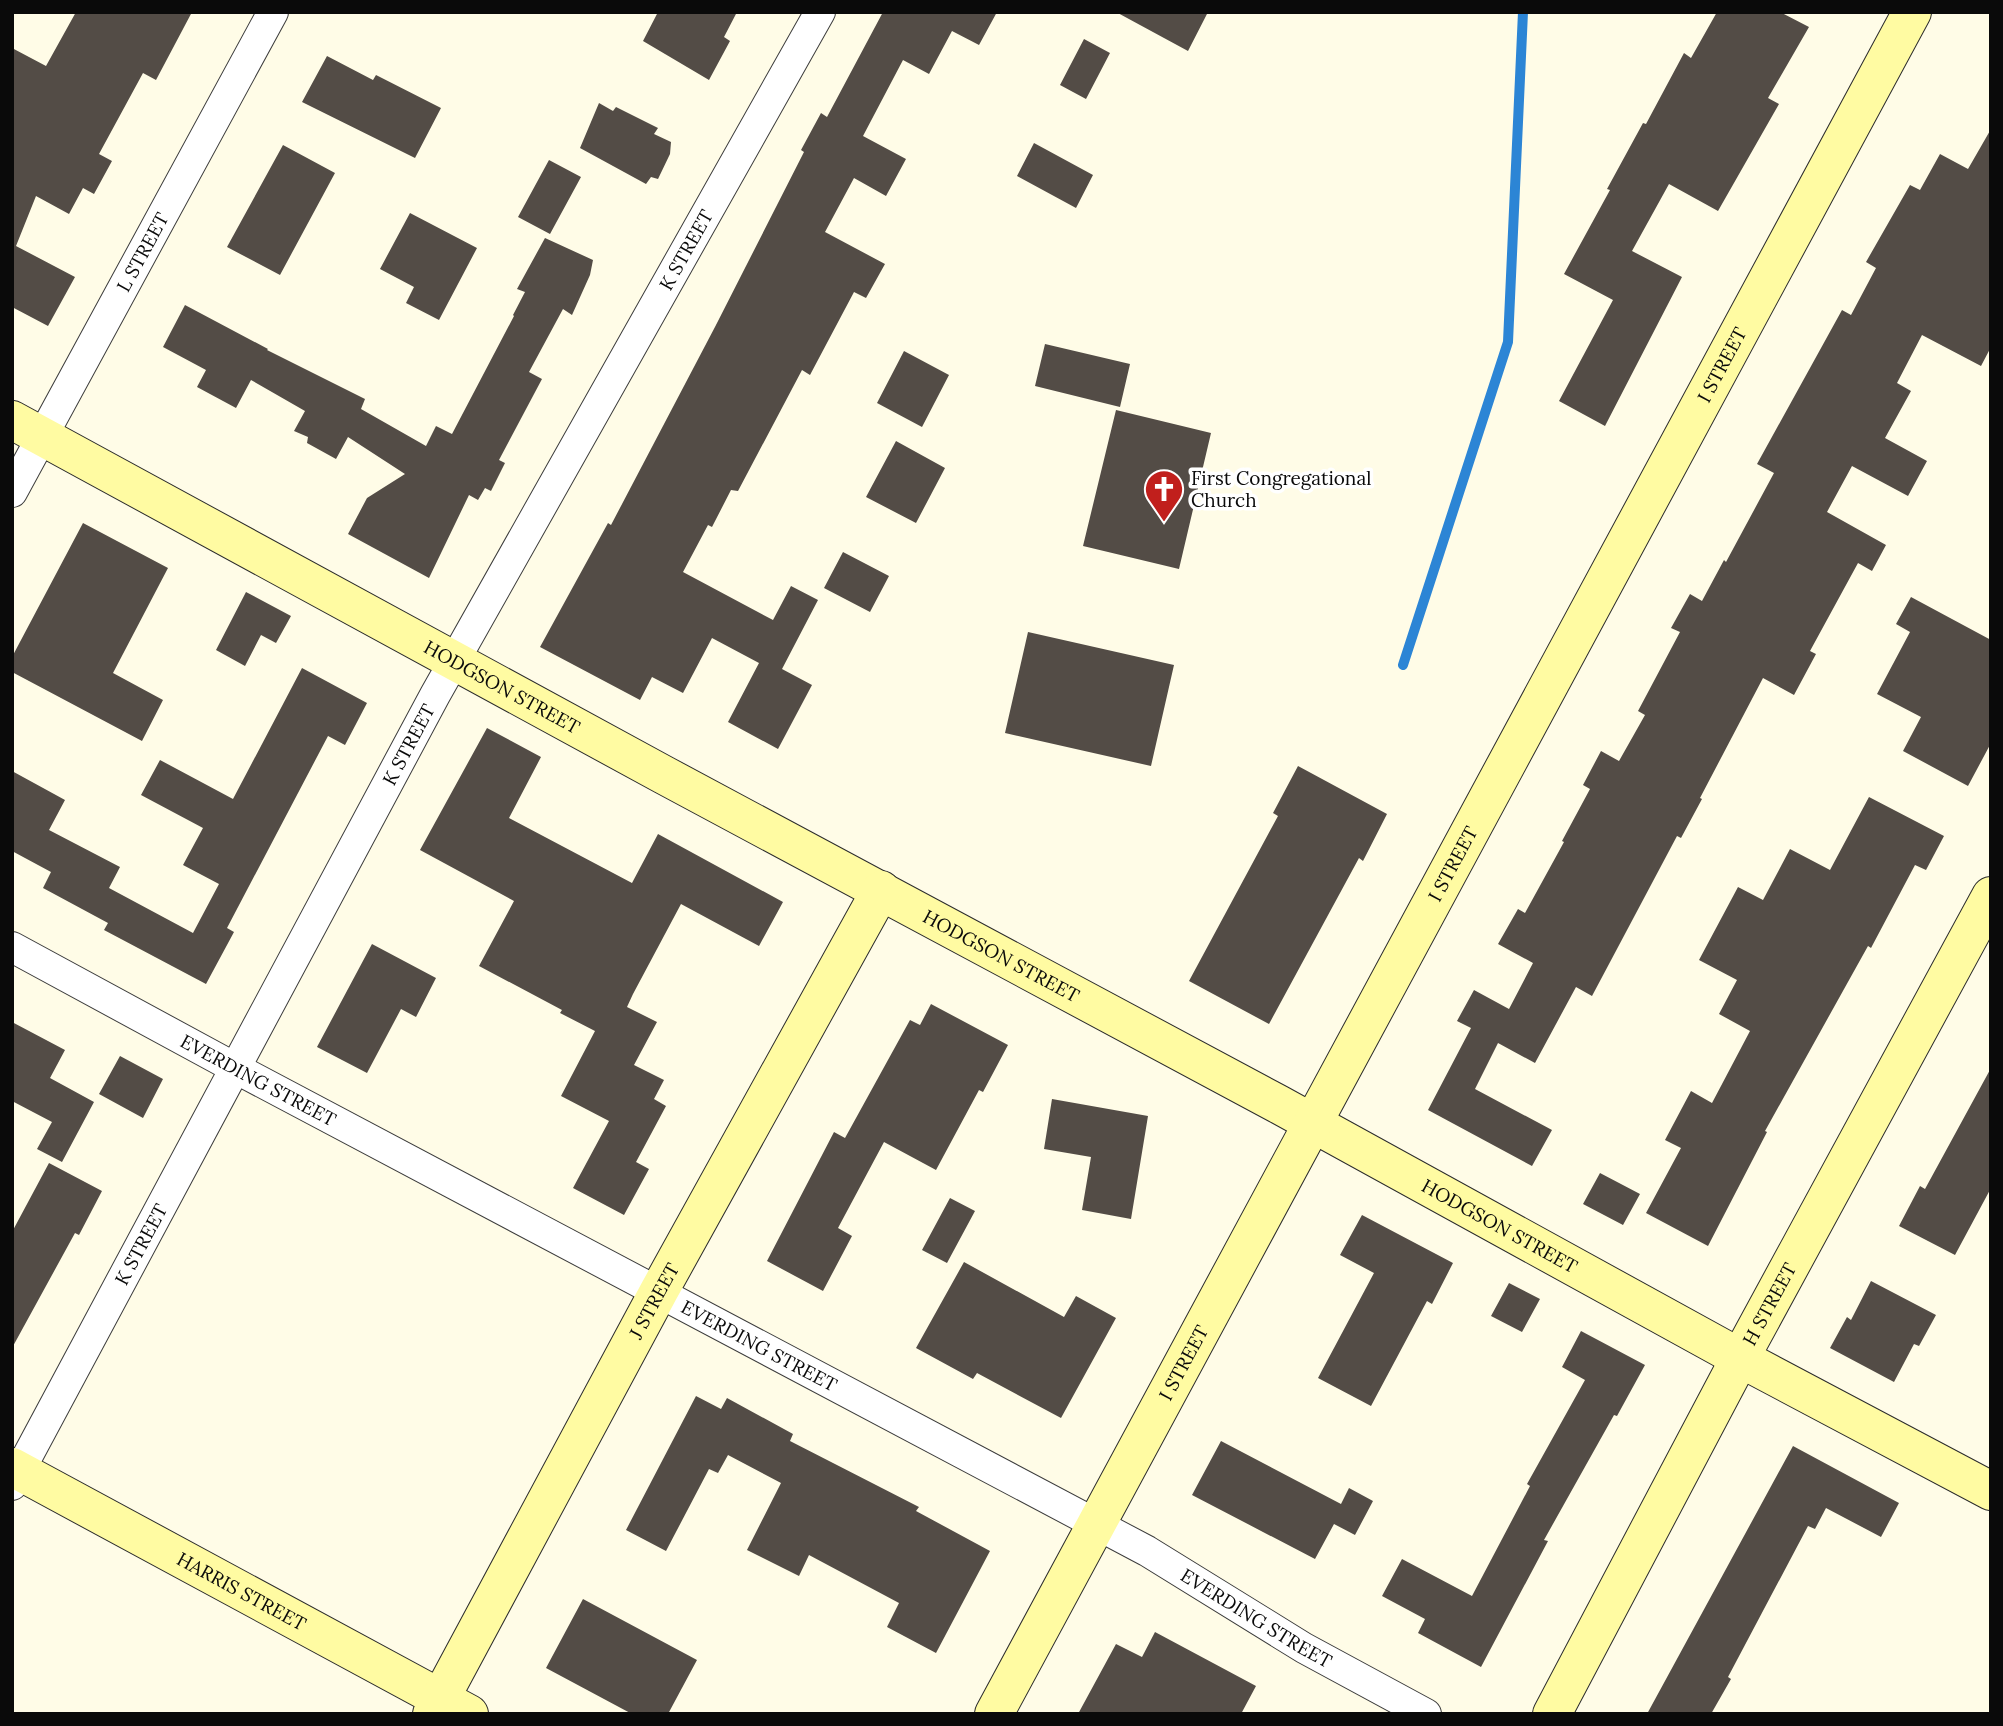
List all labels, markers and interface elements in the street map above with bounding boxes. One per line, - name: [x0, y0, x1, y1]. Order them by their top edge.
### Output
- street label: K STREET: [654, 205, 718, 294]
- street label: L STREET: [111, 208, 174, 296]
- street label: I STREET: [1692, 323, 1752, 407]
- place label: First Congregational Church: [1191, 466, 1371, 512]
- church icon: First Congregational Church: [1143, 468, 1185, 523]
- street label: HODGSON STREET: [420, 635, 584, 739]
- street label: K STREET: [377, 700, 440, 789]
- street label: I STREET: [1423, 822, 1483, 906]
- street label: HODGSON STREET: [919, 904, 1084, 1007]
- street label: EVERDING STREET: [176, 1029, 340, 1131]
- street label: HODGSON STREET: [1418, 1173, 1582, 1278]
- street label: K STREET: [109, 1200, 172, 1289]
- street label: J STREET: [623, 1259, 684, 1344]
- street label: H STREET: [1737, 1259, 1801, 1350]
- street label: EVERDING STREET: [677, 1295, 841, 1397]
- street label: I STREET: [1153, 1321, 1213, 1405]
- street label: HARRIS STREET: [173, 1546, 310, 1636]
- street label: EVERDING STREET: [1176, 1563, 1336, 1673]

